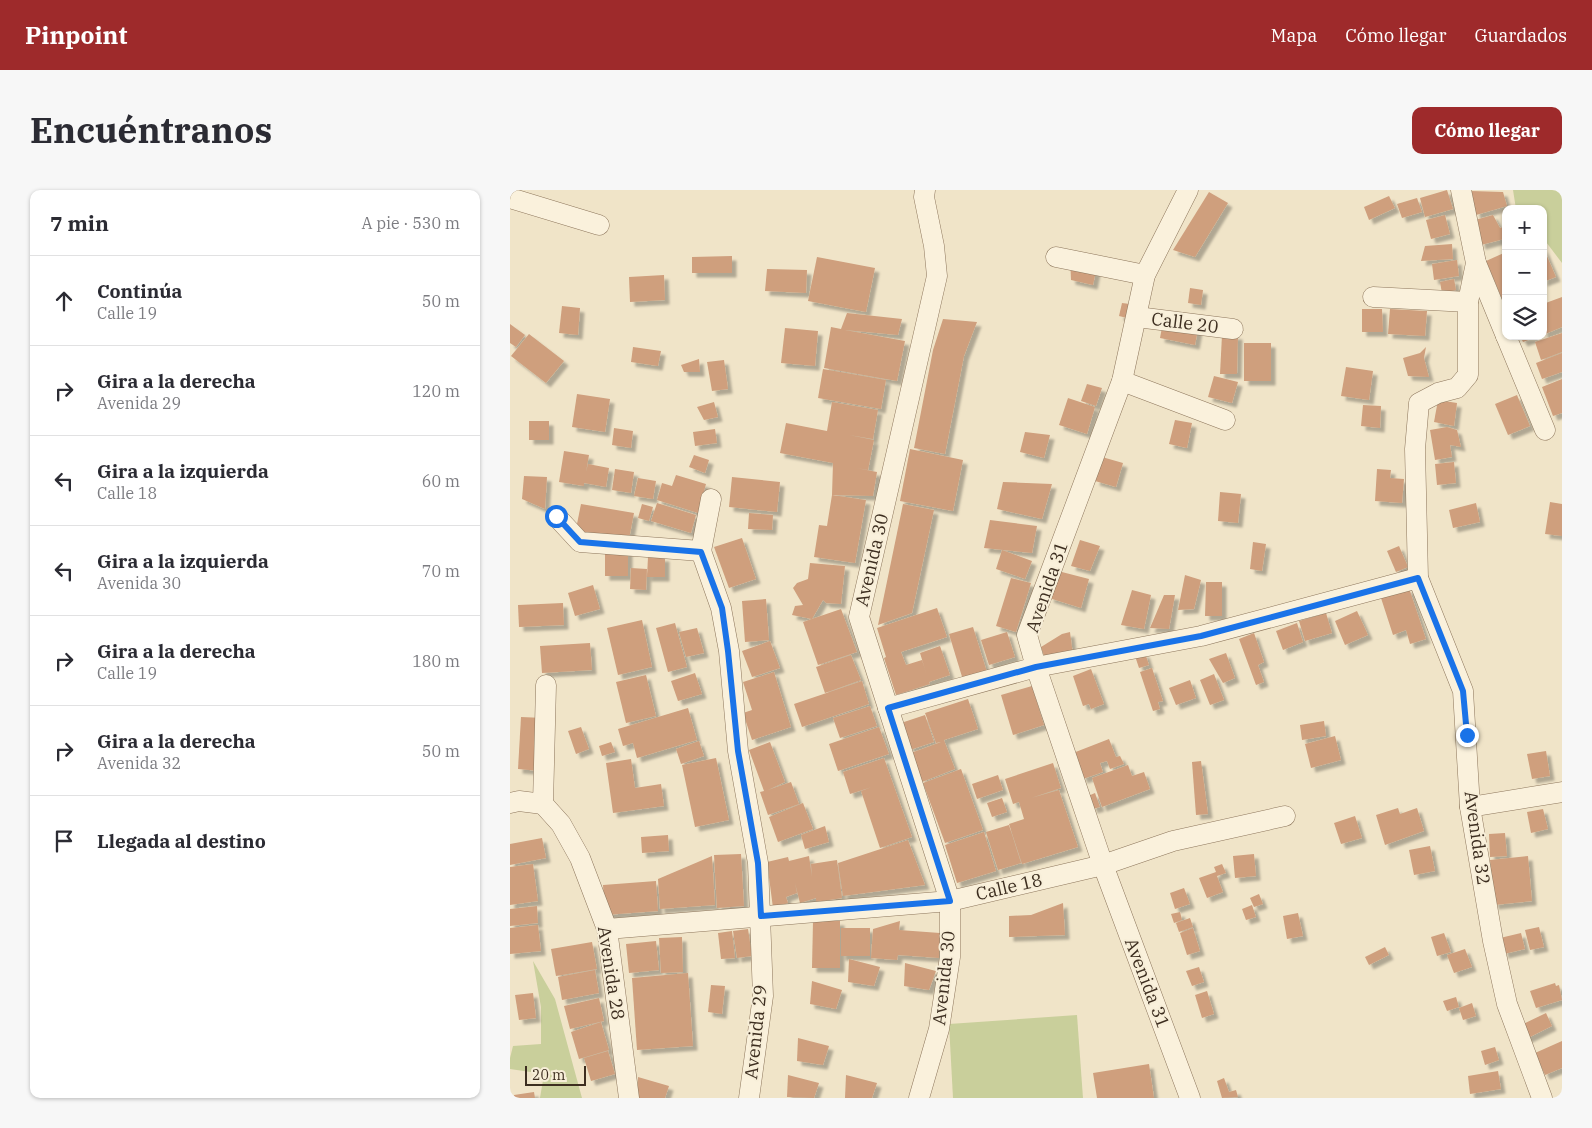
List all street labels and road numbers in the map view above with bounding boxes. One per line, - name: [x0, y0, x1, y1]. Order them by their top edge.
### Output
- street label: Calle 20: [1150, 307, 1220, 338]
- street label: Avenida 30: [850, 511, 893, 609]
- street label: Avenida 31: [1020, 538, 1073, 635]
- street label: Avenida 32: [1460, 789, 1495, 886]
- street label: Calle 18: [973, 868, 1044, 905]
- street label: Avenida 28: [593, 924, 630, 1021]
- street label: Avenida 30: [927, 930, 960, 1026]
- street label: Avenida 31: [1120, 934, 1175, 1031]
- street label: Avenida 29: [739, 984, 772, 1080]

